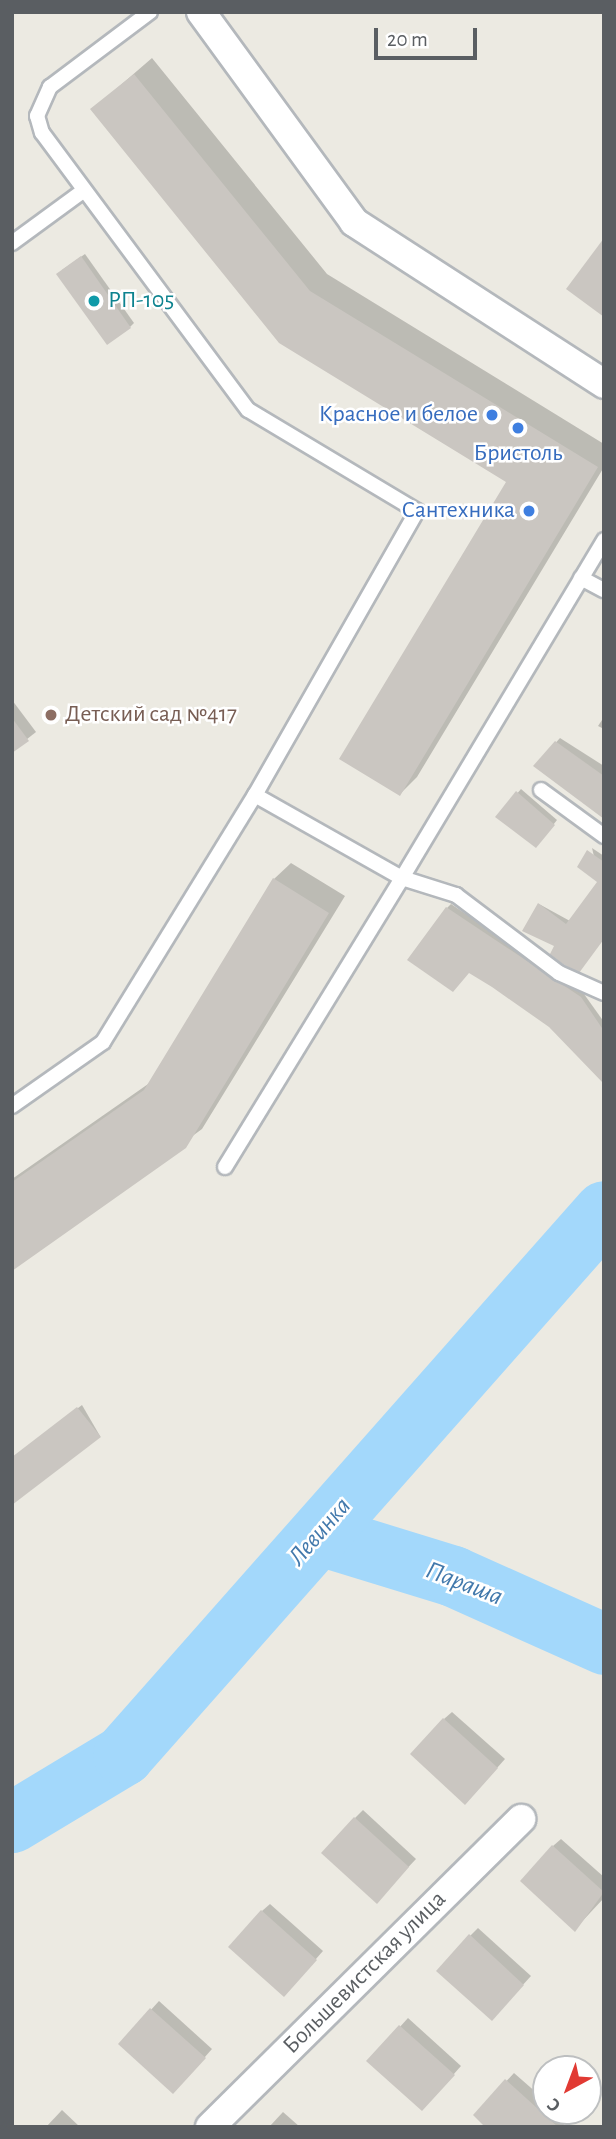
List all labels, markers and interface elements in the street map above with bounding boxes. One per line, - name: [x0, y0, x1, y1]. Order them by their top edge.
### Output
- scale bar: [378, 14, 481, 58]
- text: 20 m: [387, 29, 428, 50]
- place label: РП-105: [108, 287, 174, 315]
- marker: РП-105: [86, 293, 102, 309]
- place label: Красное и белое: [319, 401, 478, 429]
- marker: Красное и белое: [484, 407, 500, 423]
- marker: Бристоль: [510, 420, 526, 436]
- place label: Бристоль: [473, 440, 563, 468]
- place label: Сантехника: [402, 497, 515, 525]
- marker: Сантехника: [521, 503, 537, 519]
- place label: Детский сад №417: [65, 701, 237, 729]
- marker: Детский сад №417: [43, 707, 59, 723]
- water label: Левинка: [282, 1491, 358, 1573]
- water label: Параша: [421, 1555, 507, 1613]
- street label: Большевистская улица: [277, 1885, 453, 2061]
- north arrow: [532, 2055, 602, 2125]
- text: С: [544, 2094, 564, 2115]

